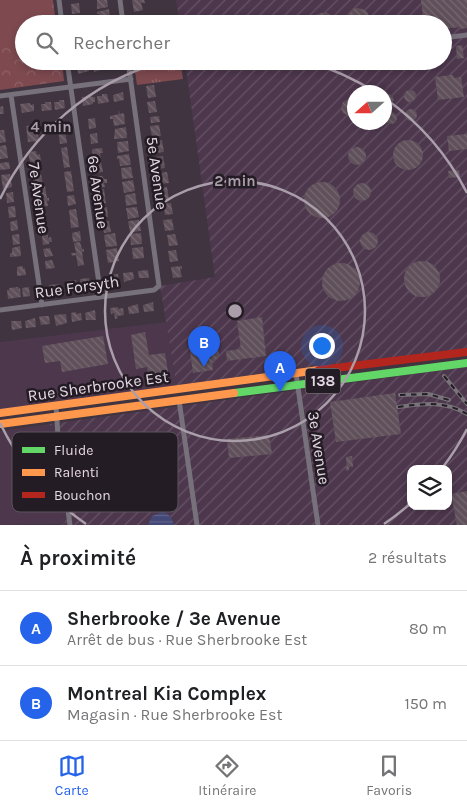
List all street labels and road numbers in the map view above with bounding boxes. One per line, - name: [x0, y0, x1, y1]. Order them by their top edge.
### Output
- street label: 5e Avenue: [142, 135, 172, 211]
- street label: 6e Avenue: [83, 154, 113, 230]
- street label: 7e Avenue: [25, 161, 53, 235]
- street label: Rue Forsyth: [33, 272, 121, 302]
- street label: Rue Sherbrooke Est: [26, 367, 170, 405]
- road number: 138: [306, 368, 340, 394]
- street label: 3e Avenue: [304, 410, 334, 486]

